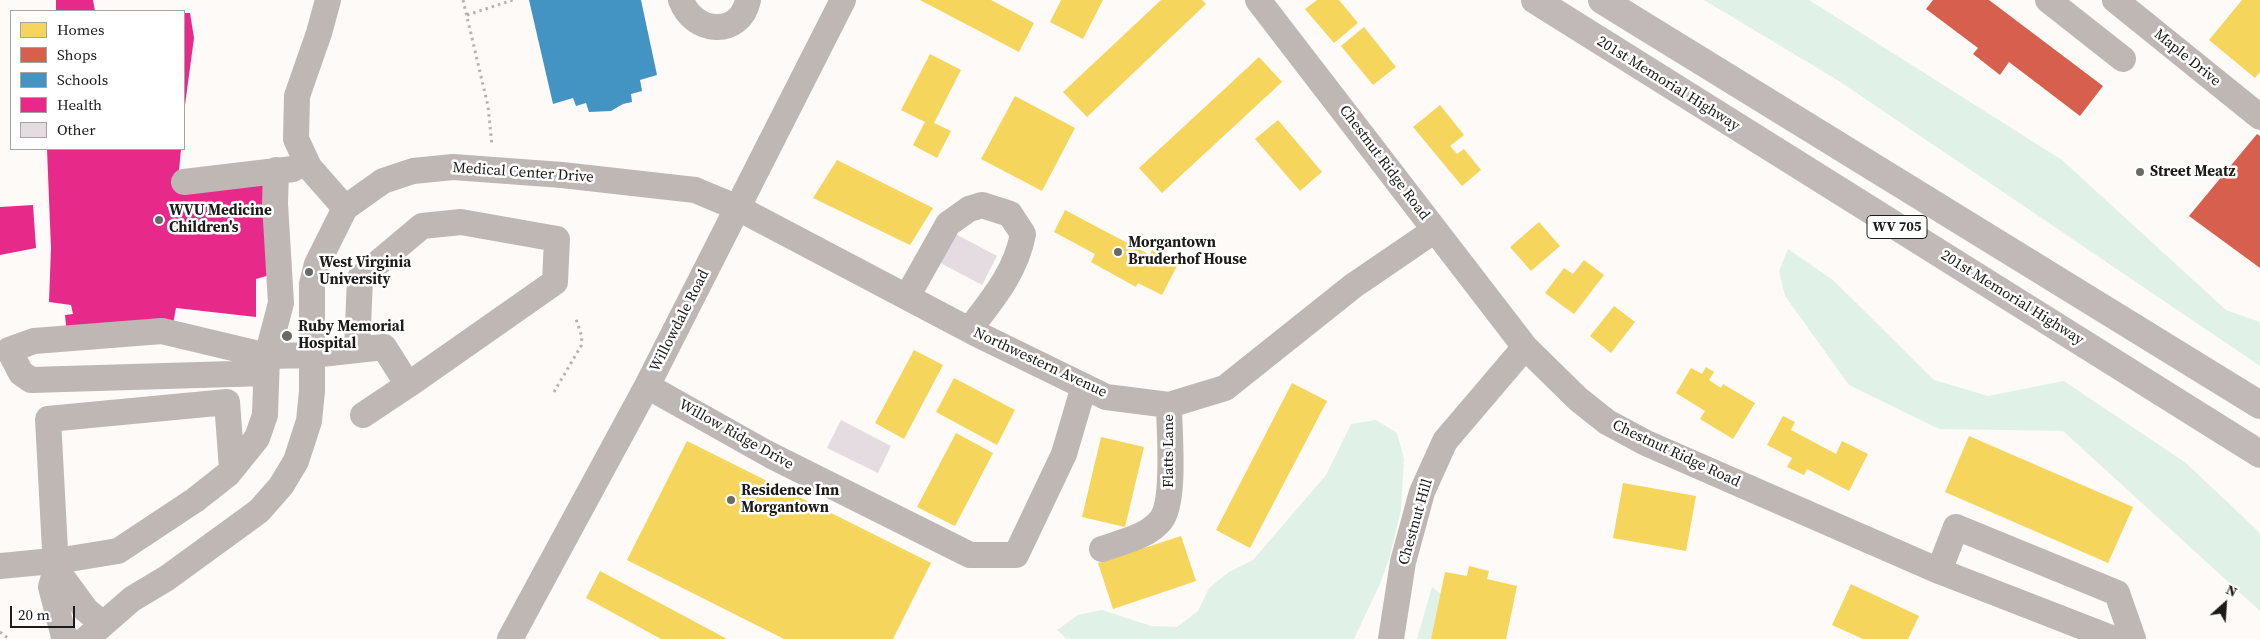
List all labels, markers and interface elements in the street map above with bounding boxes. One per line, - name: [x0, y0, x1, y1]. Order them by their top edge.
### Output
- legend: [10, 10, 185, 150]
- text: Homes: [57, 19, 104, 40]
- street label: Maple Drive: [2150, 26, 2224, 90]
- street label: 201st Memorial Highway: [1593, 33, 1743, 135]
- text: Shops: [57, 44, 97, 65]
- text: Schools: [57, 69, 108, 90]
- text: Health: [57, 94, 102, 115]
- street label: Chestnut Ridge Road: [1335, 102, 1433, 224]
- text: Other: [57, 119, 96, 140]
- street label: Medical Center Drive: [452, 159, 594, 187]
- place label: Street Meatz: [2150, 163, 2235, 181]
- marker: Street Meatz: [2134, 166, 2146, 178]
- place label: WVU Medicine Children's: [169, 202, 272, 237]
- marker: WVU Medicine Children's: [153, 214, 165, 226]
- road number: WV 705: [1867, 216, 1927, 238]
- place label: Morgantown Bruderhof House: [1128, 234, 1247, 269]
- marker: Morgantown Bruderhof House: [1112, 246, 1124, 258]
- street label: 201st Memorial Highway: [1937, 247, 2087, 349]
- place label: West Virginia University: [319, 254, 411, 289]
- marker: West Virginia University: [303, 266, 315, 278]
- street label: Willowdale Road: [646, 267, 714, 375]
- place label: Ruby Memorial Hospital: [298, 318, 405, 353]
- street label: Northwestern Avenue: [970, 324, 1110, 402]
- marker: Ruby Memorial Hospital: [280, 329, 294, 343]
- street label: Willow Ridge Drive: [676, 396, 796, 474]
- street label: Flatts Lane: [1160, 414, 1178, 488]
- street label: Chestnut Ridge Road: [1609, 416, 1743, 492]
- street label: Chestnut Hill: [1395, 477, 1437, 567]
- place label: Residence Inn Morgantown: [741, 482, 839, 517]
- marker: Residence Inn Morgantown: [725, 494, 737, 506]
- north arrow: [2200, 579, 2250, 629]
- text: N: [2223, 579, 2241, 602]
- scale bar: [12, 596, 78, 628]
- text: 20 m: [18, 604, 50, 625]

